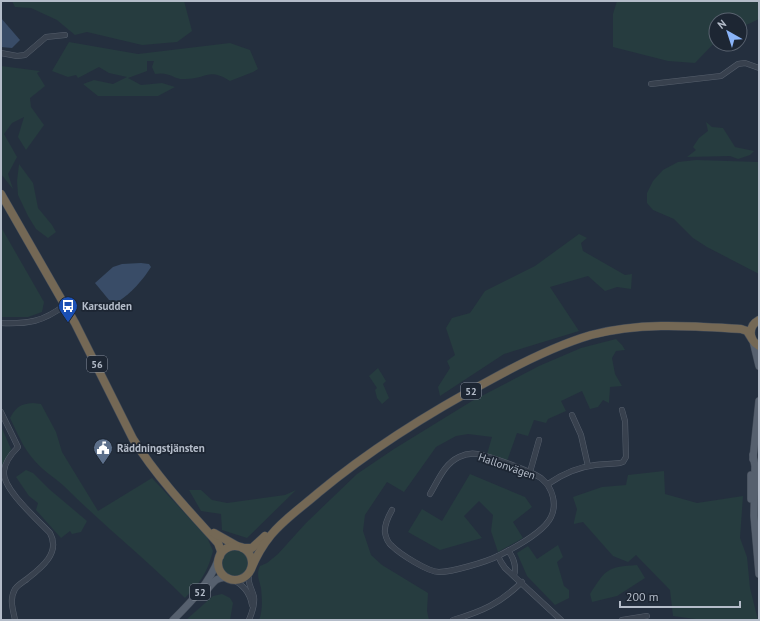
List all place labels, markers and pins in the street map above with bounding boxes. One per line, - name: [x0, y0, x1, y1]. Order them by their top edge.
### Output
- bus stop icon: Karsudden: [57, 295, 79, 323]
- place label: Karsudden: [82, 299, 132, 313]
- public building icon: Räddningstjänsten: [92, 437, 114, 465]
- place label: Räddningstjänsten: [117, 441, 205, 455]

